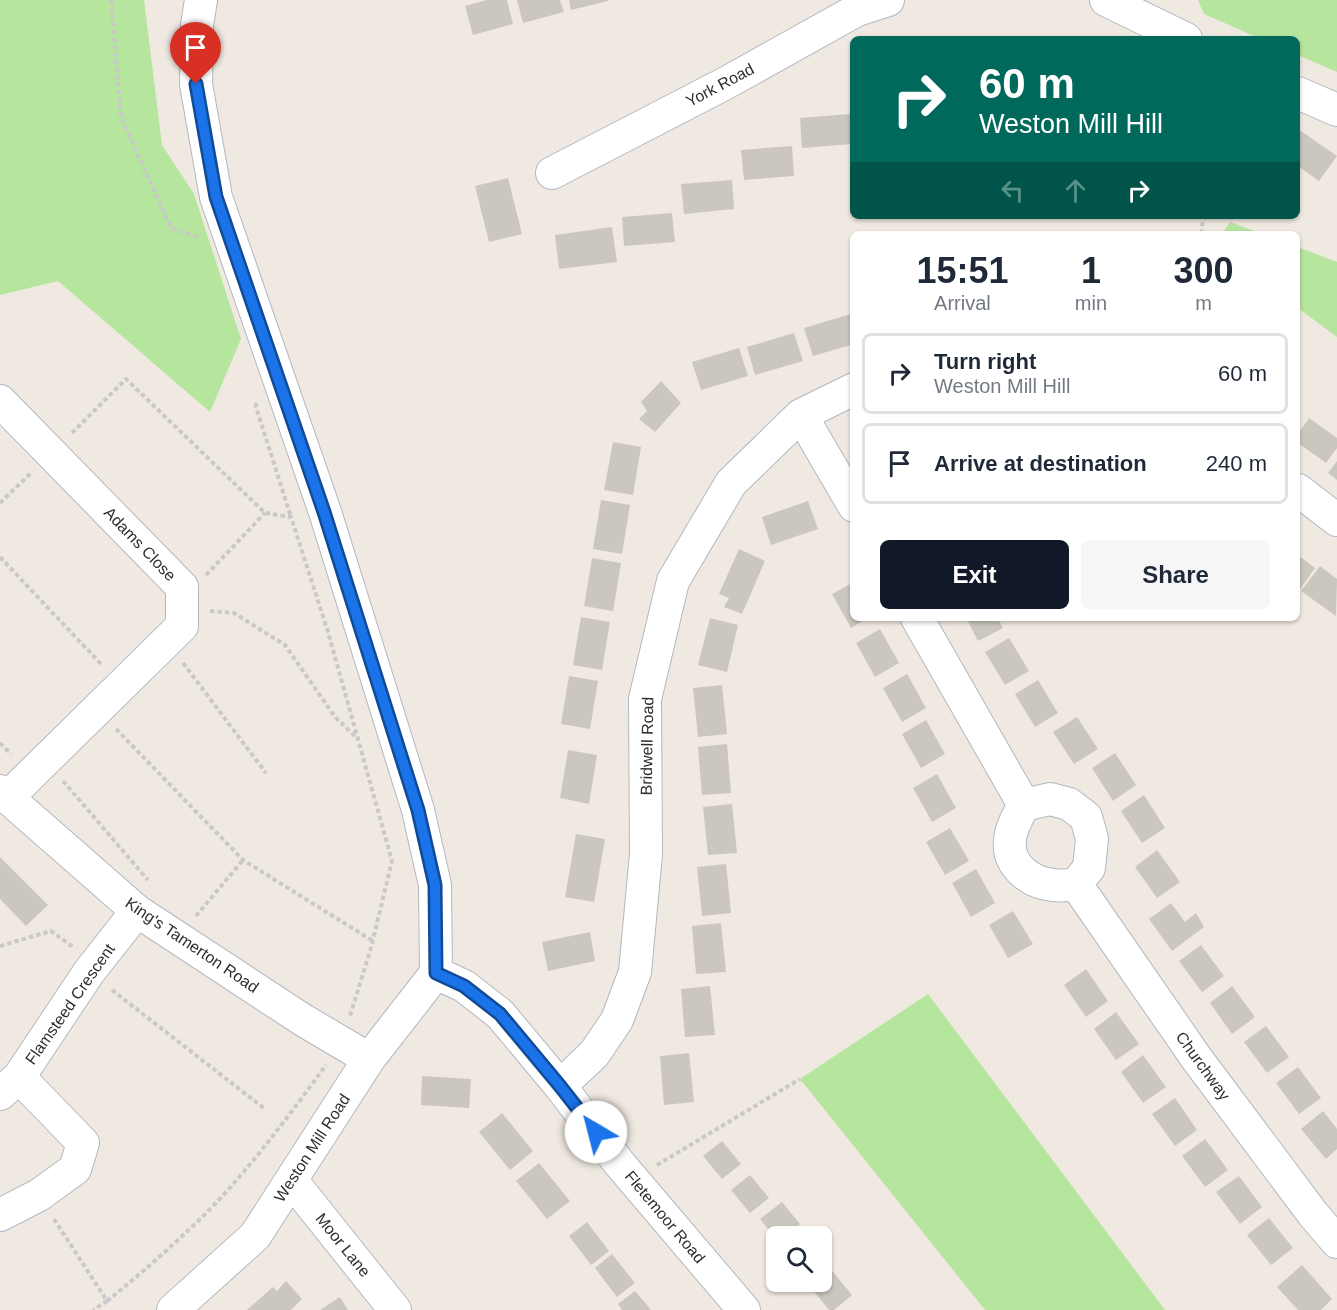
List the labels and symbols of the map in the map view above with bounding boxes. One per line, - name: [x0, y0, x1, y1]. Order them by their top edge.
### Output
- pin: [170, 22, 221, 84]
- street label: York Road: [683, 60, 757, 110]
- street label: Adams Close: [101, 504, 179, 584]
- street label: Bridwell Road: [638, 696, 656, 796]
- street label: King's Tamerton Road: [122, 894, 262, 996]
- street label: Flamsteed Crescent: [22, 940, 118, 1068]
- street label: Churchway: [1173, 1029, 1233, 1103]
- street label: Weston Mill Road: [271, 1091, 353, 1205]
- position arrow: [564, 1100, 628, 1164]
- street label: Fletemoor Road: [622, 1168, 708, 1266]
- street label: Moor Lane: [312, 1210, 374, 1280]

